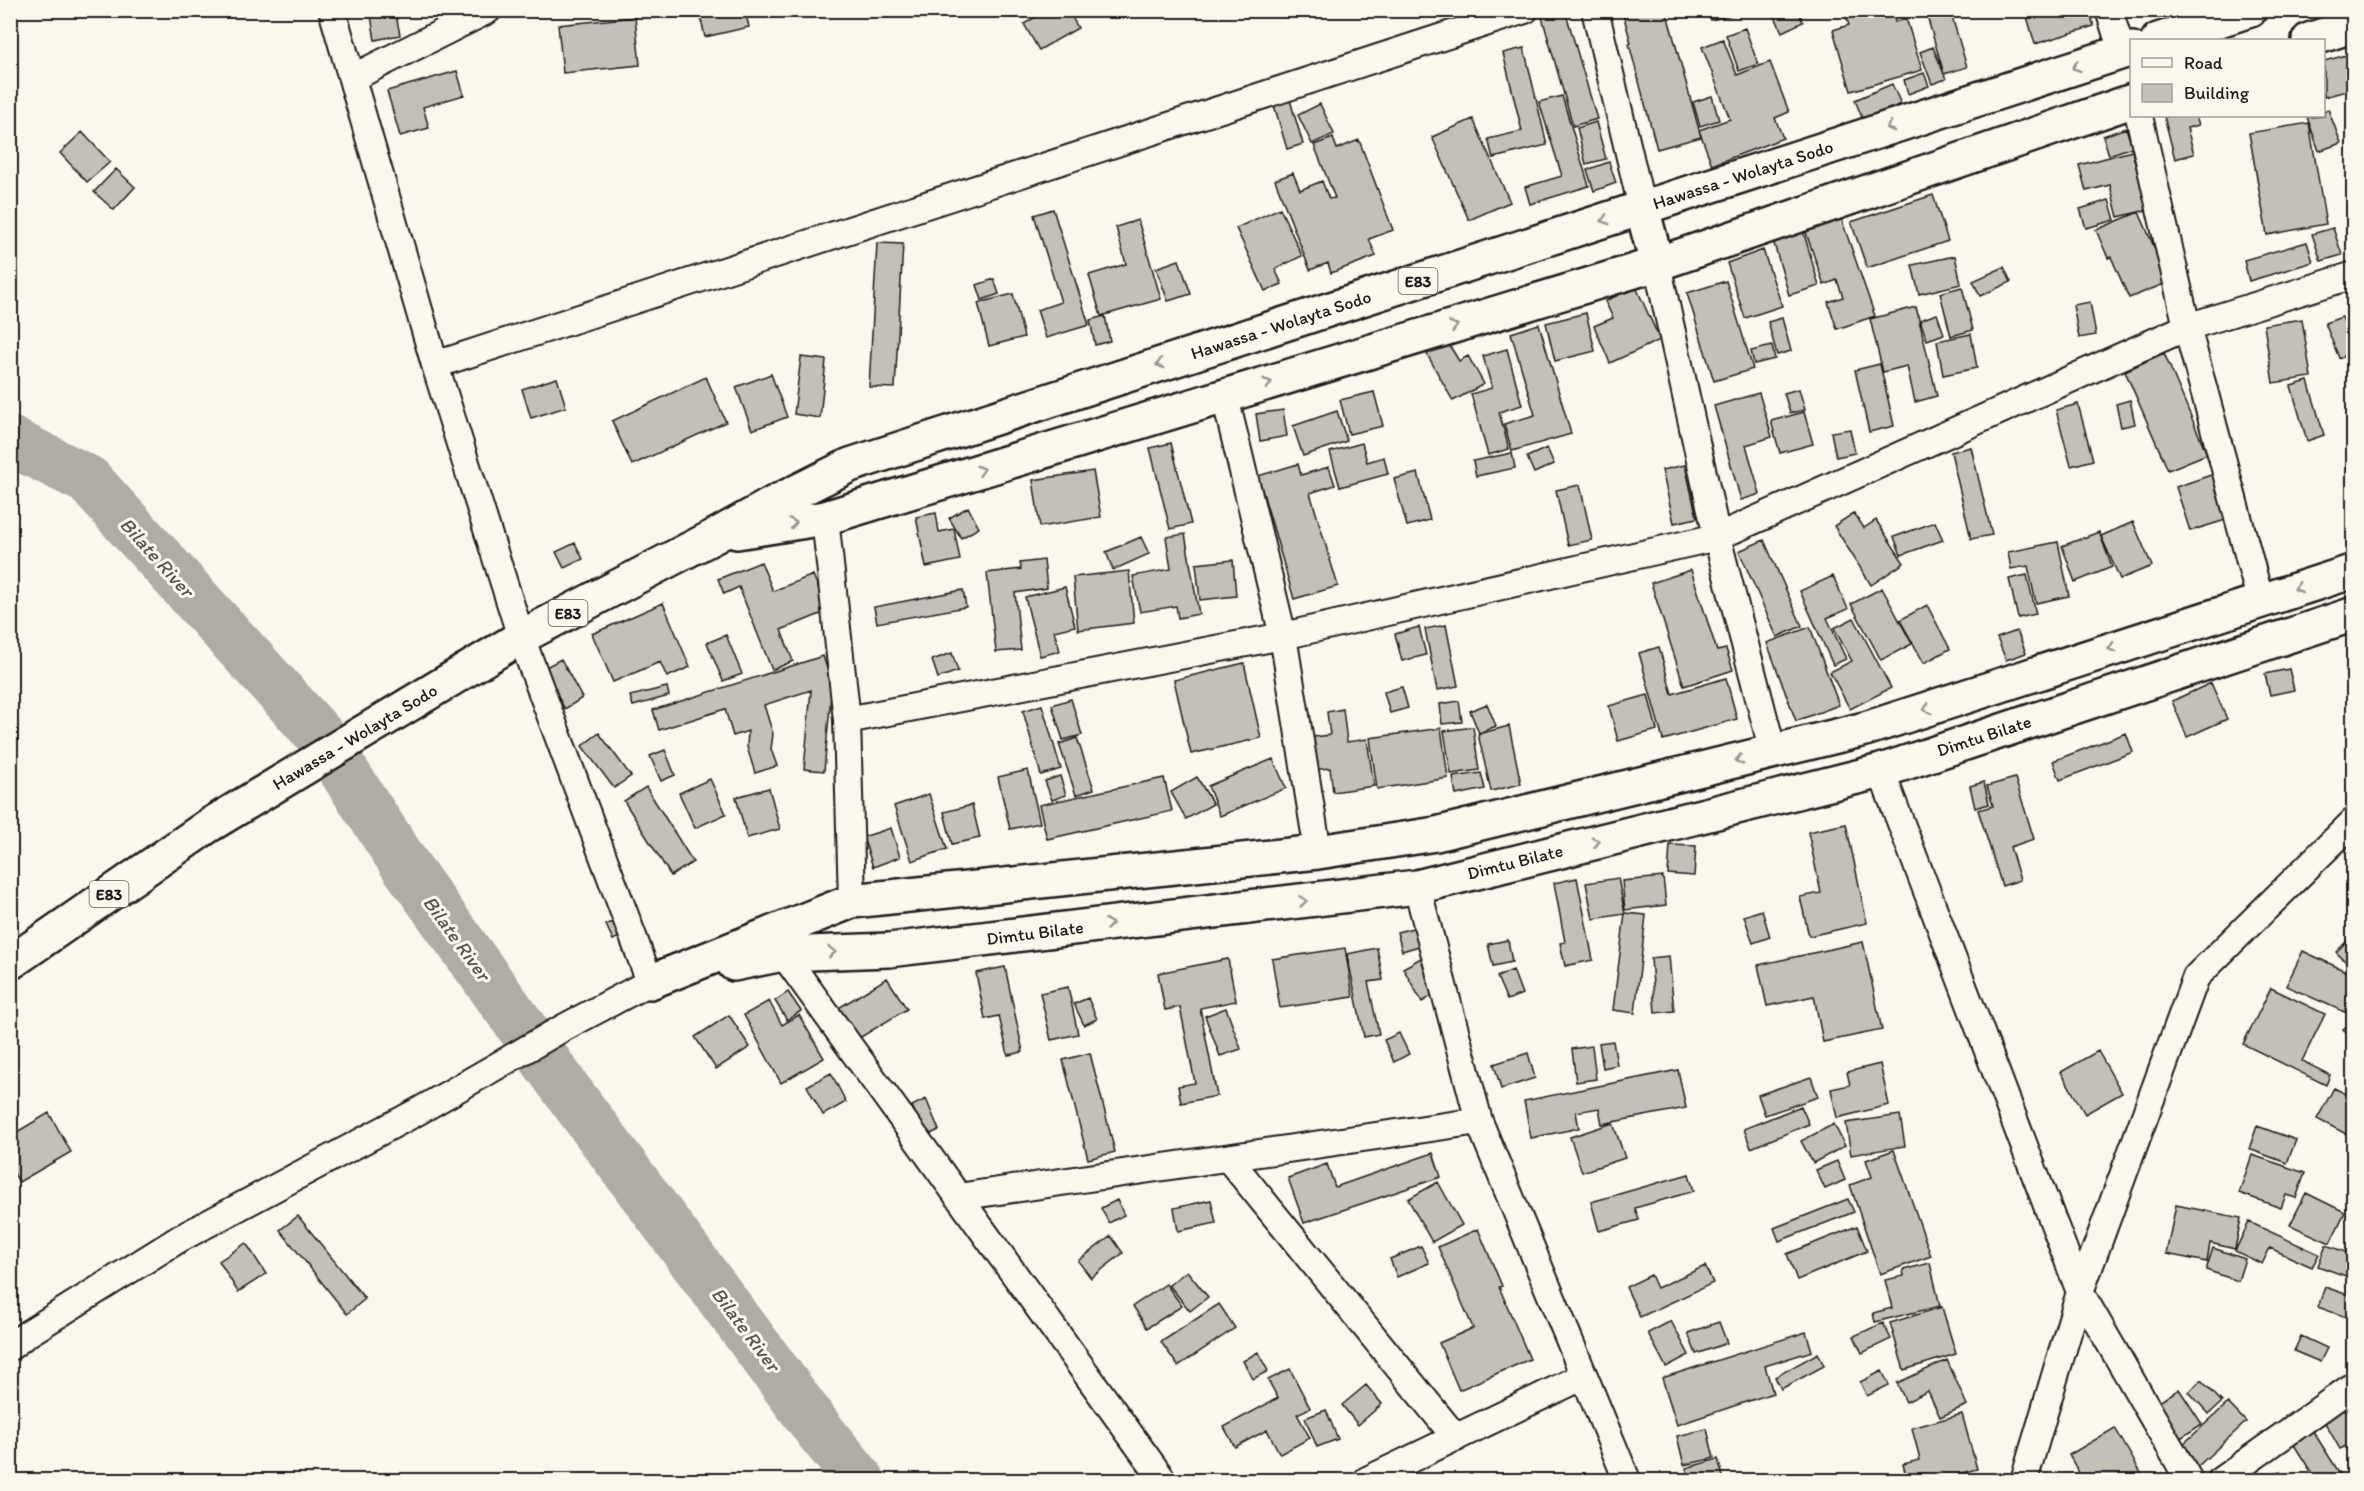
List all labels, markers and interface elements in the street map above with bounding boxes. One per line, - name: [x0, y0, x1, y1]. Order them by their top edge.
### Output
- legend: [2130, 39, 2325, 117]
- text: Road: [2184, 52, 2223, 74]
- one-way arrow: [2071, 60, 2082, 72]
- text: Building: [2184, 82, 2250, 104]
- one-way arrow: [1885, 120, 1896, 133]
- street label: Hawassa - Wolayta Sodo: [1650, 135, 1836, 215]
- one-way arrow: [1600, 213, 1611, 225]
- road number: E83: [1398, 268, 1438, 294]
- street label: Hawassa - Wolayta Sodo: [1188, 285, 1374, 365]
- one-way arrow: [1448, 321, 1459, 333]
- one-way arrow: [1155, 357, 1166, 370]
- one-way arrow: [1262, 378, 1273, 390]
- one-way arrow: [975, 465, 986, 478]
- water label: Bilate River: [115, 512, 200, 603]
- one-way arrow: [788, 517, 798, 530]
- one-way arrow: [2293, 581, 2304, 593]
- road number: E83: [548, 600, 588, 626]
- one-way arrow: [2107, 641, 2118, 653]
- street label: Hawassa - Wolayta Sodo: [268, 679, 442, 795]
- one-way arrow: [1922, 701, 1933, 714]
- street label: Dimtu Bilate: [1934, 710, 2034, 762]
- one-way arrow: [1734, 753, 1744, 766]
- one-way arrow: [1591, 836, 1601, 849]
- street label: Dimtu Bilate: [1465, 839, 1565, 885]
- road number: E83: [90, 881, 128, 907]
- water label: Bilate River: [418, 891, 497, 987]
- one-way arrow: [1298, 895, 1307, 907]
- street label: Dimtu Bilate: [985, 916, 1085, 950]
- one-way arrow: [1105, 918, 1114, 930]
- one-way arrow: [827, 946, 836, 959]
- water label: Bilate River: [707, 1282, 787, 1377]

